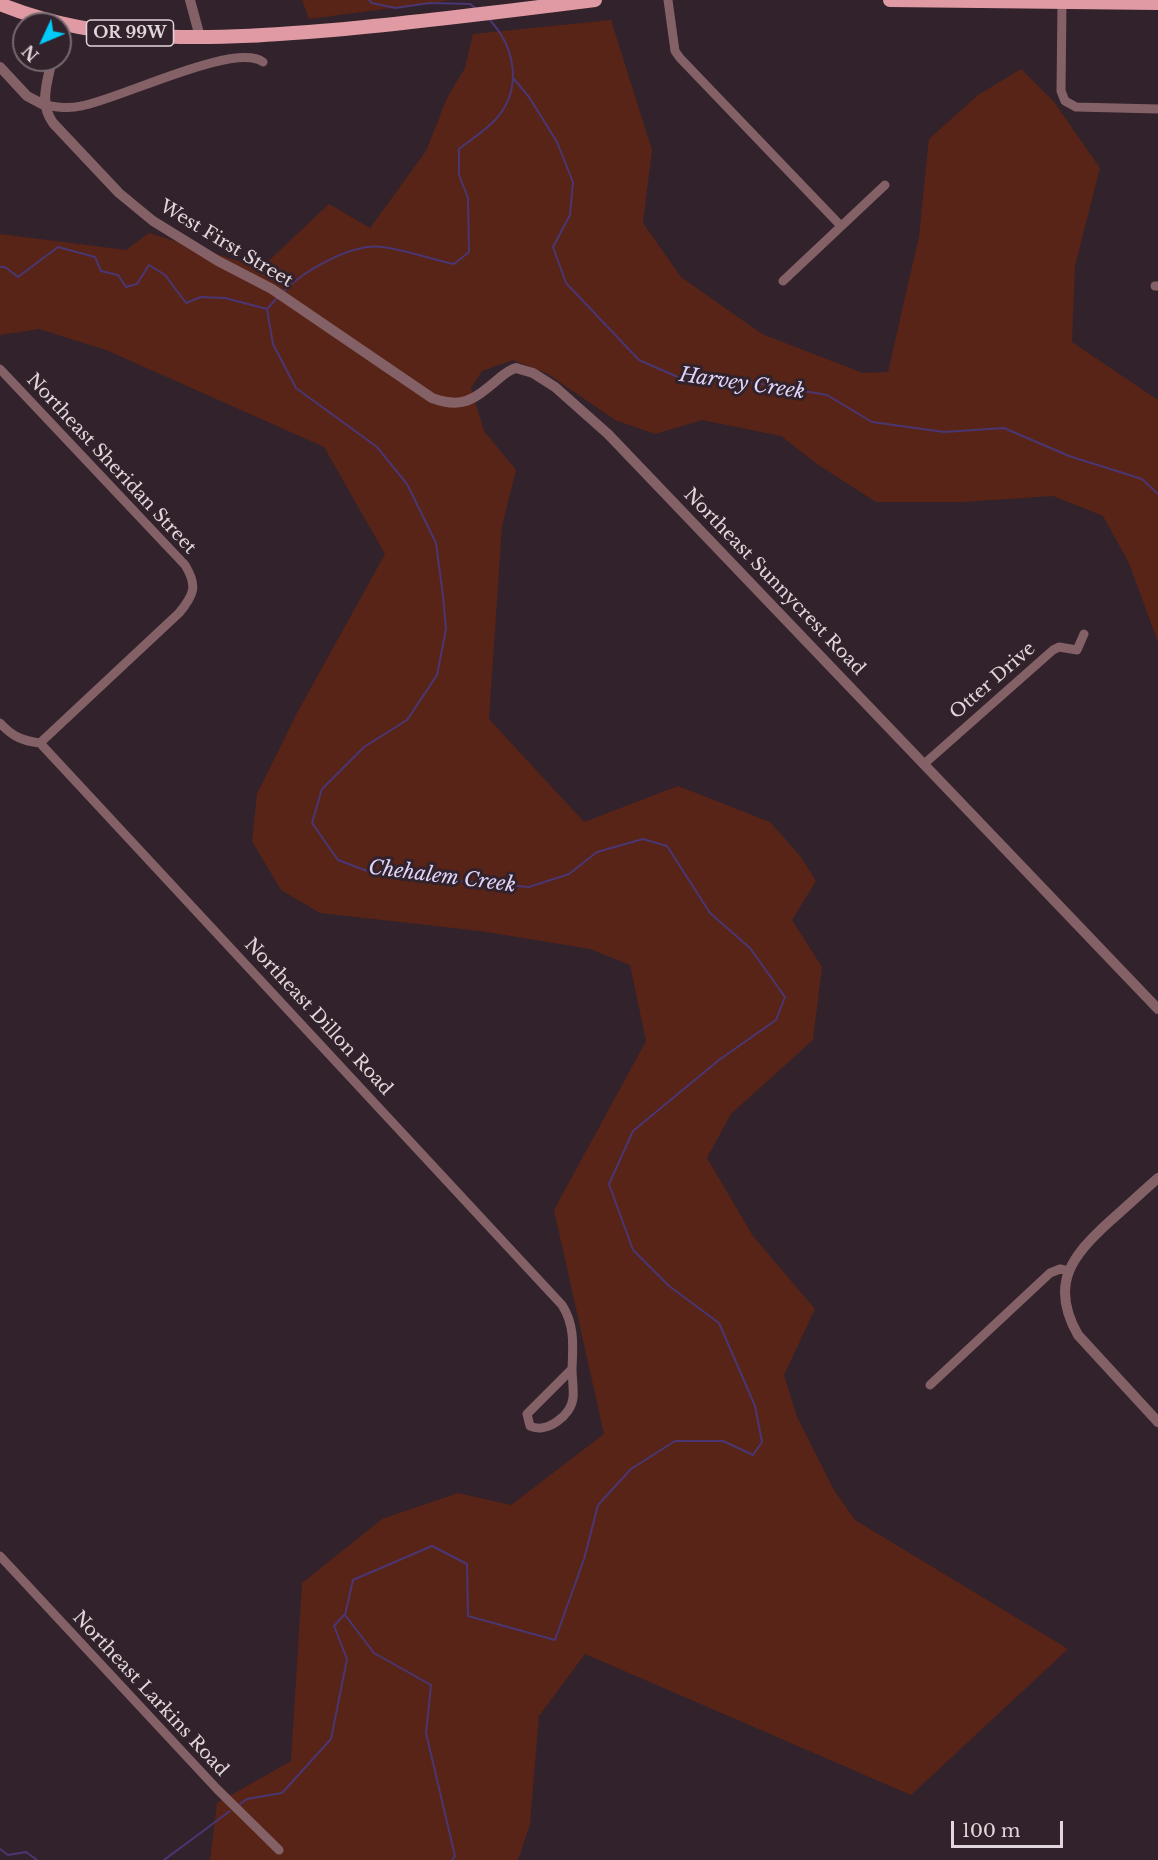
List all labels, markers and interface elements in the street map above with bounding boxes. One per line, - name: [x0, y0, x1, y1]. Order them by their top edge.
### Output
- north arrow: [12, 12, 72, 72]
- road number: OR 99W: [86, 20, 174, 46]
- text: N: [18, 41, 43, 65]
- street label: West First Street: [156, 196, 296, 292]
- water label: Harvey Creek: [678, 363, 806, 405]
- street label: Northeast Sheridan Street: [22, 369, 200, 559]
- street label: Northeast Sunnycrest Road: [679, 484, 869, 680]
- street label: Otter Drive: [946, 638, 1040, 724]
- water label: Chehalem Creek: [367, 856, 517, 898]
- street label: Northeast Dillon Road: [240, 934, 396, 1100]
- street label: Northeast Larkins Road: [68, 1607, 232, 1781]
- scale bar: [954, 1809, 1066, 1847]
- text: 100 m: [962, 1820, 1020, 1842]

